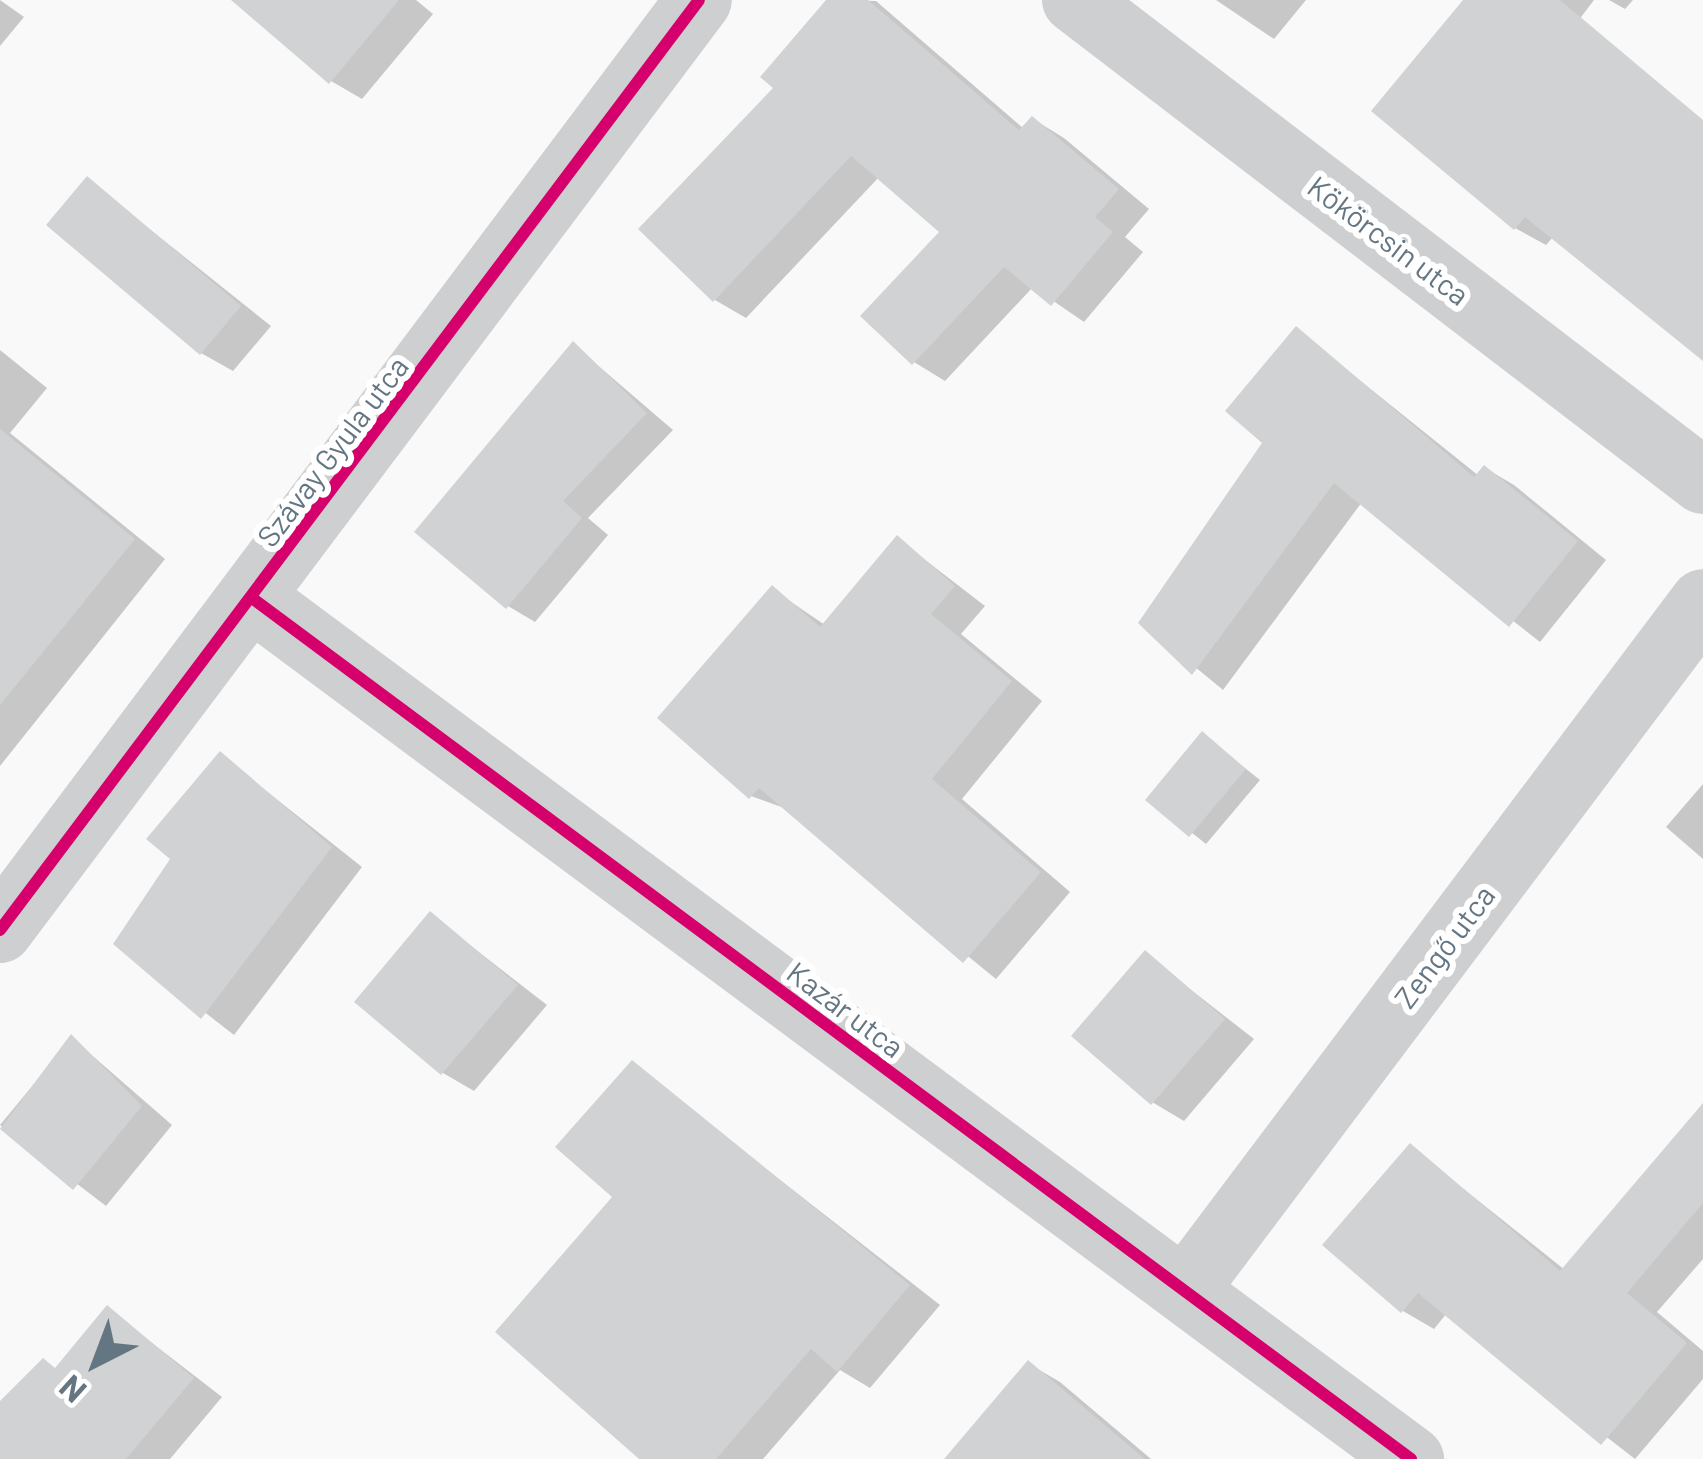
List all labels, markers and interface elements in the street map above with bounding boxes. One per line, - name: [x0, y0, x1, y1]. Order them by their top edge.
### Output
- street label: Kökörcsin utca: [1301, 168, 1477, 312]
- street label: Szávay Gyula utca: [249, 349, 415, 553]
- street label: Zengő utca: [1386, 878, 1502, 1014]
- street label: Kazár utca: [781, 953, 911, 1065]
- north arrow: [36, 1303, 156, 1423]
- text: N: [50, 1368, 93, 1412]

